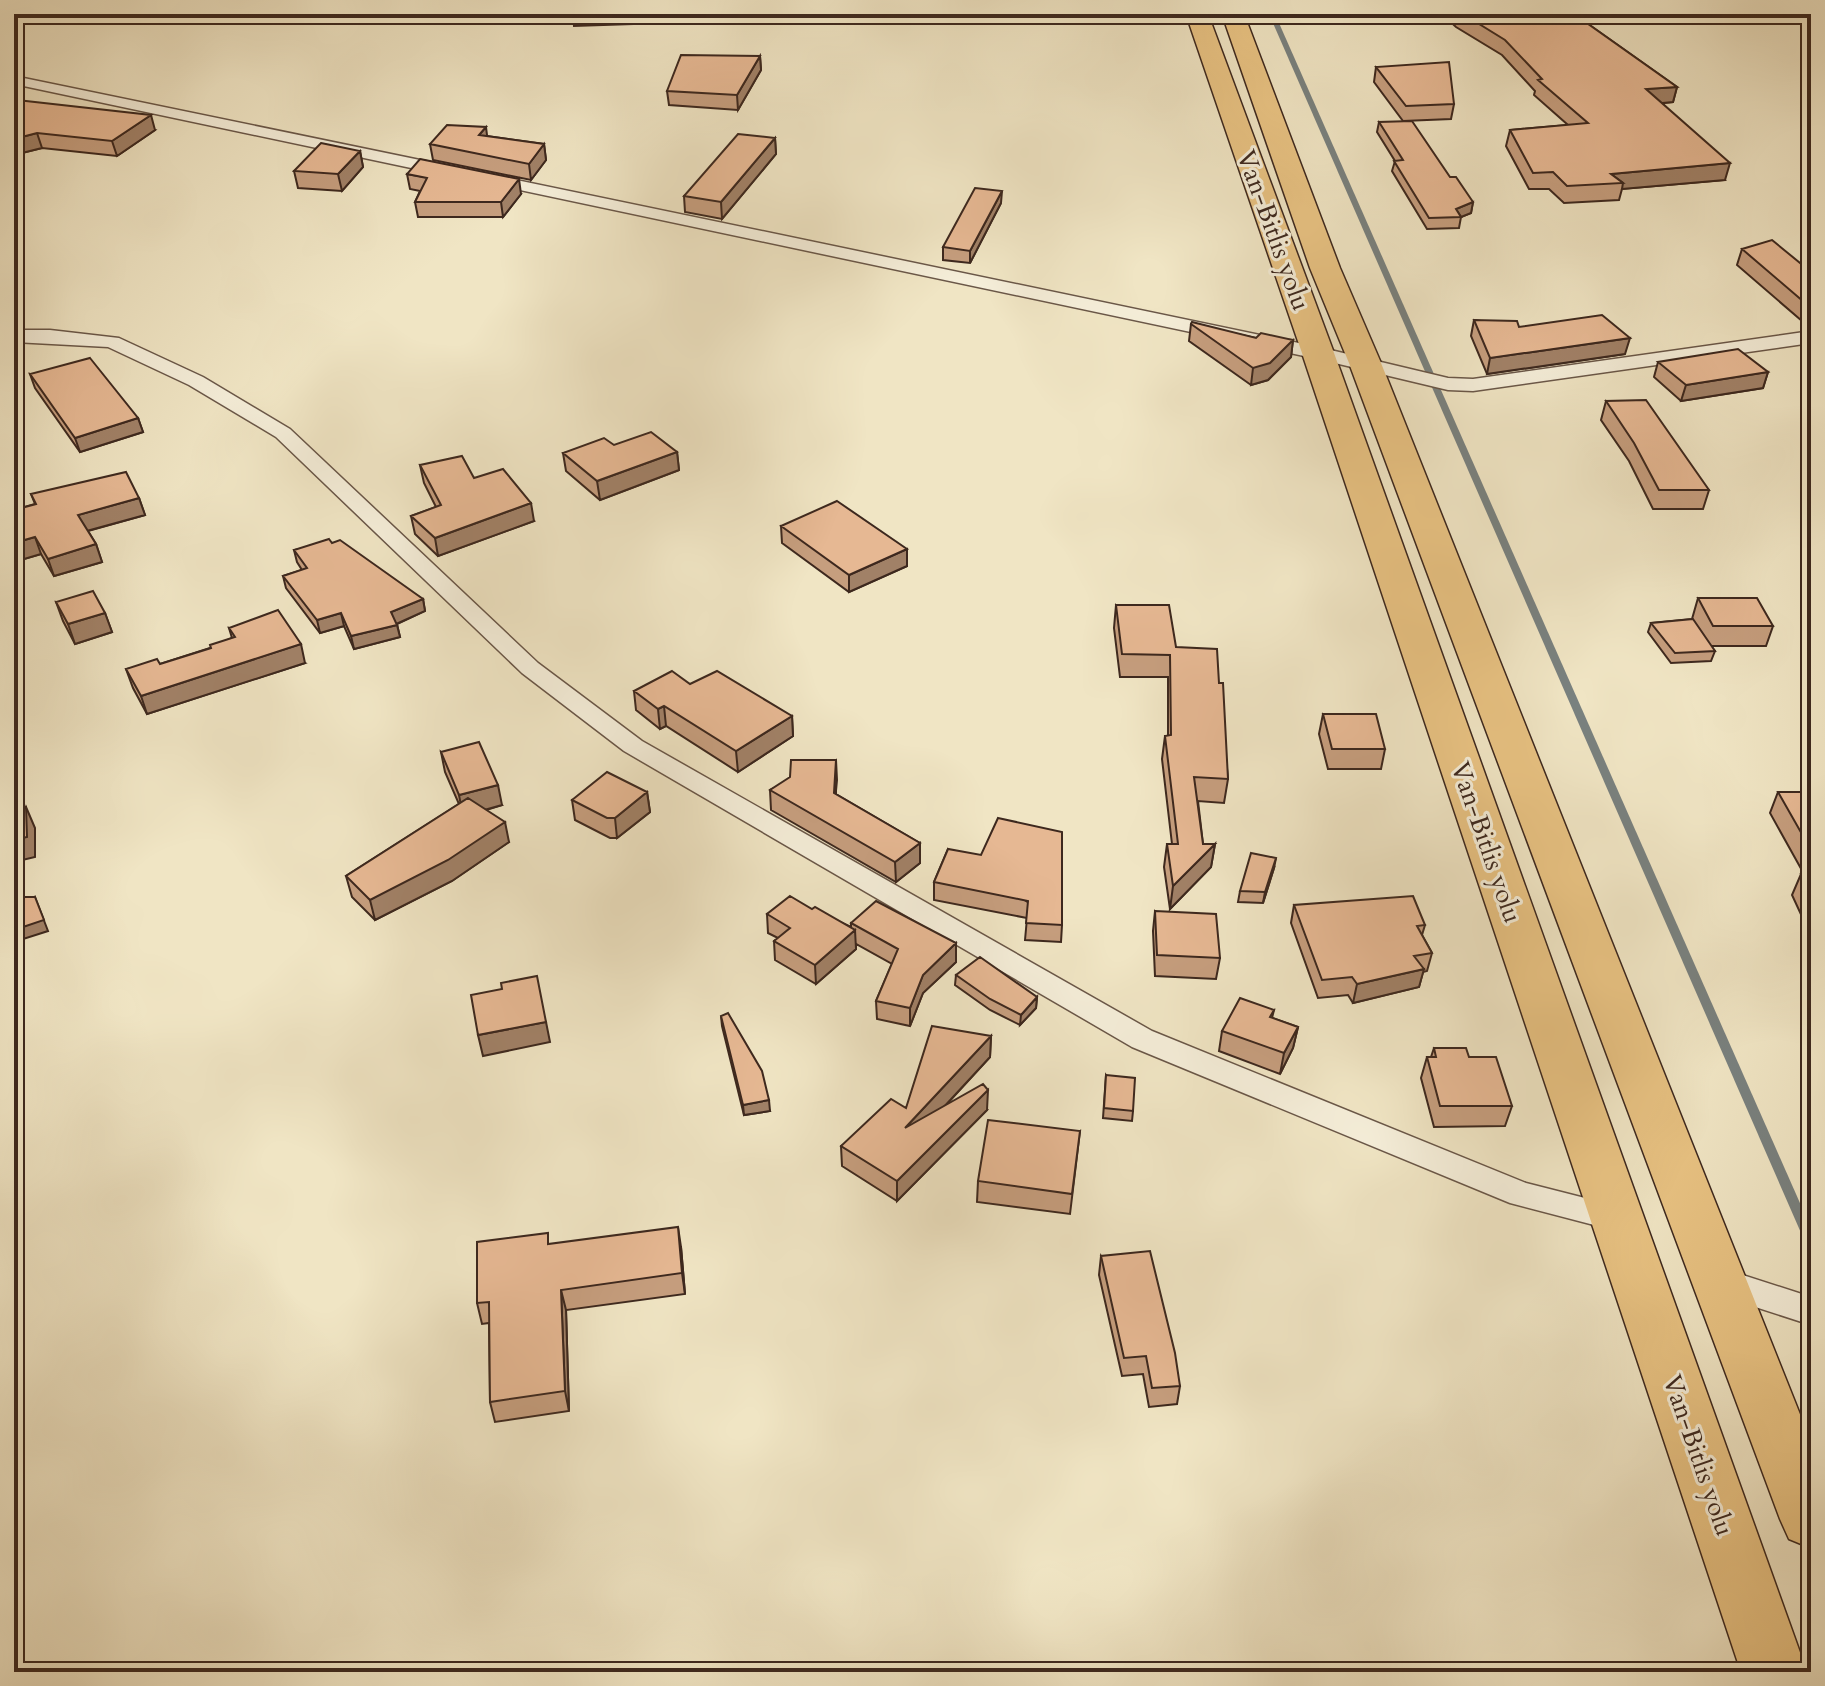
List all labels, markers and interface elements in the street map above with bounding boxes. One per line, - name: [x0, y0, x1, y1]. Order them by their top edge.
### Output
- street label: Van-Bitlis yolu: [1228, 145, 1319, 315]
- street label: Van-Bitlis yolu: [1443, 757, 1530, 927]
- street label: Van-Bitlis yolu: [1655, 1370, 1742, 1540]

